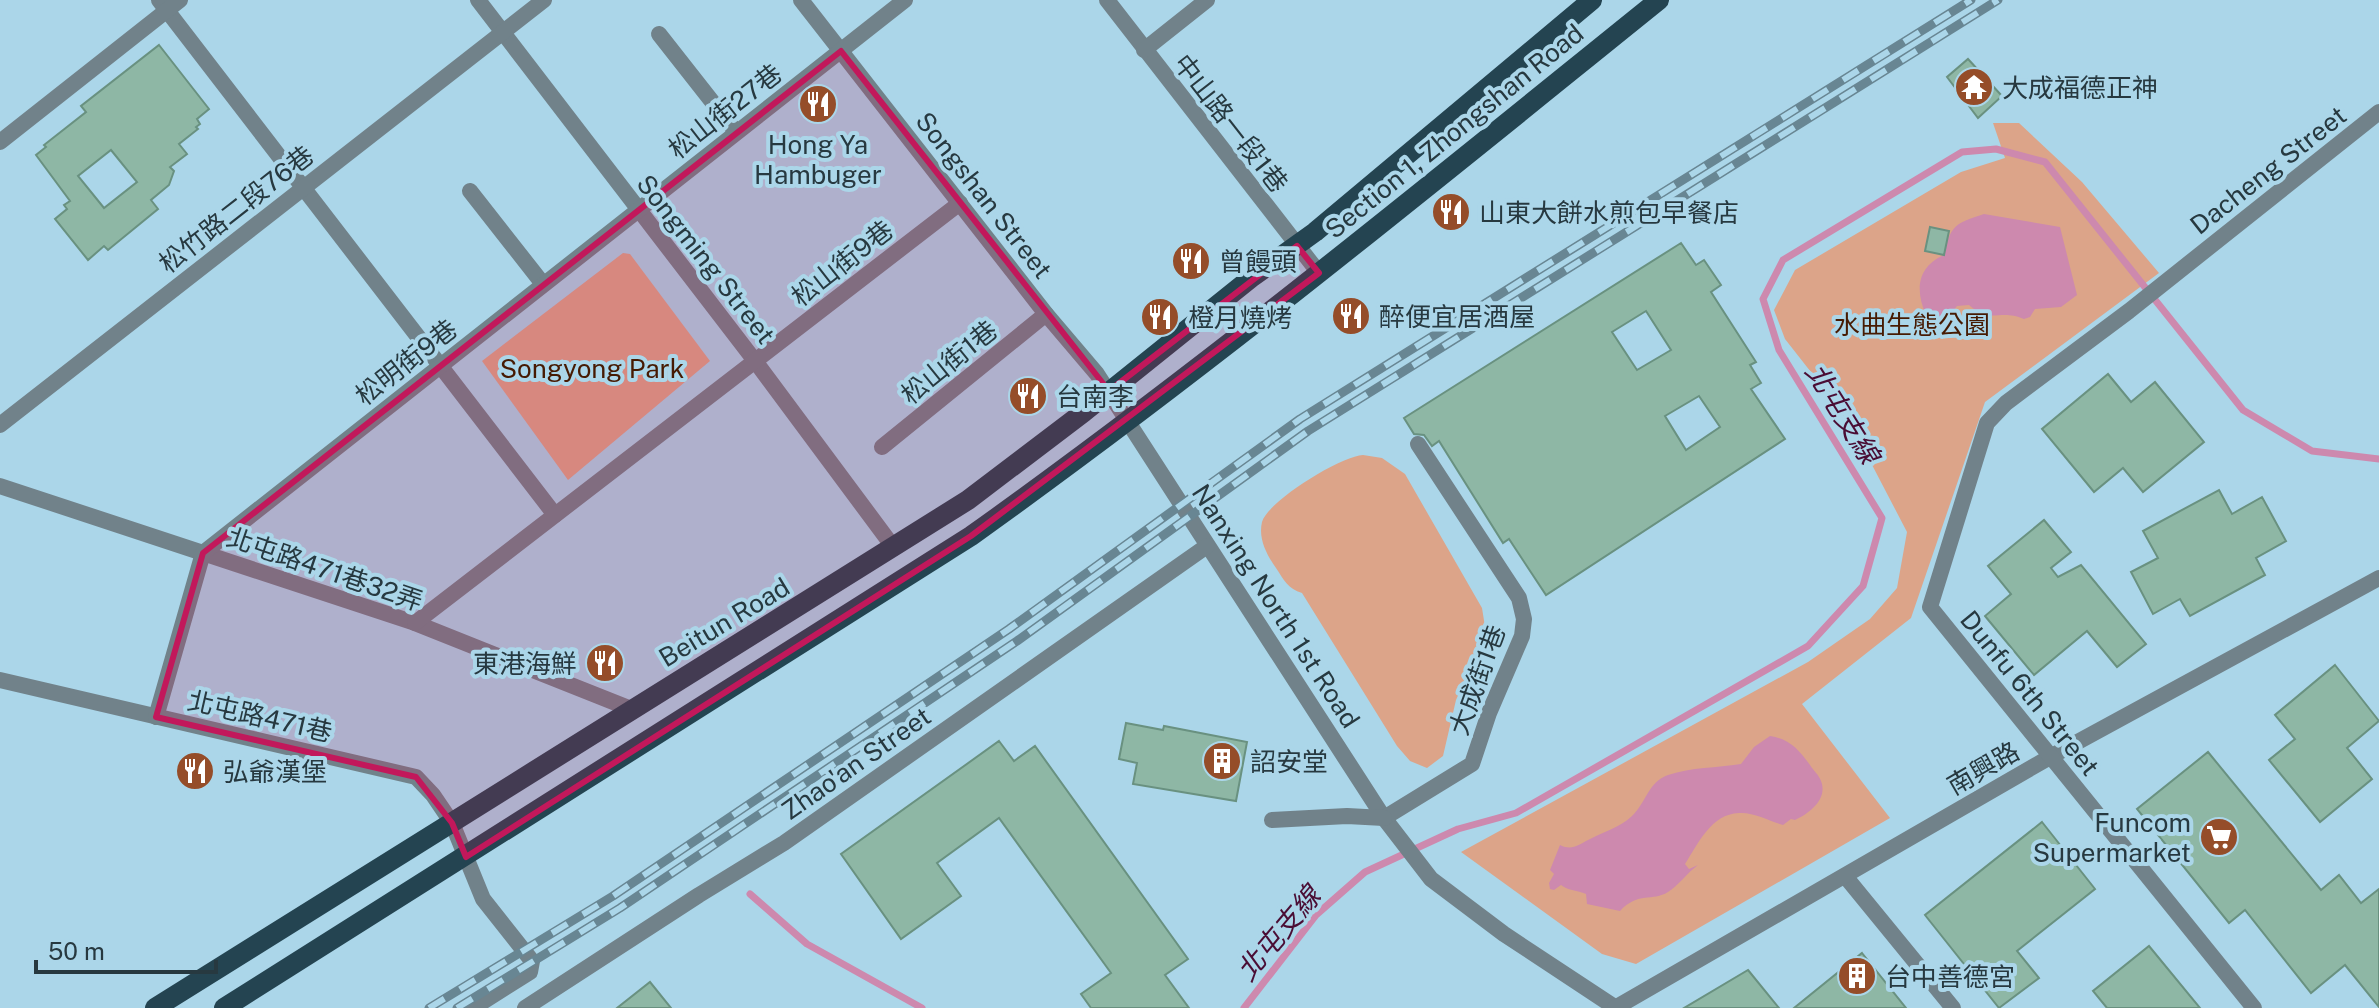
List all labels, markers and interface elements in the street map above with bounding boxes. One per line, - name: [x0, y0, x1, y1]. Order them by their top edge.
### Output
- street label: Section 1, Zhongshan Road: [1319, 17, 1589, 245]
- street label: 中山路一段1巷: [1168, 48, 1294, 198]
- street label: 松山街27巷: [662, 57, 788, 165]
- temple icon: 大成福德正神: [1953, 66, 1995, 108]
- place label: 大成福德正神: [2002, 72, 2158, 103]
- restaurant icon: Hong Ya Hambuger: [797, 83, 839, 125]
- street label: Dacheng Street: [2184, 99, 2352, 241]
- street label: Songshan Street: [909, 106, 1059, 284]
- place label: Hong Ya Hambuger: [754, 129, 882, 190]
- street label: 松竹路二段76巷: [153, 139, 319, 279]
- street label: Songming Street: [630, 168, 782, 350]
- restaurant icon: 山東大餅水煎包早餐店: [1430, 191, 1472, 233]
- place label: 山東大餅水煎包早餐店: [1479, 197, 1739, 228]
- street label: 松山街9巷: [785, 214, 899, 312]
- restaurant icon: 曾饅頭: [1170, 240, 1212, 282]
- place label: 曾饅頭: [1219, 246, 1297, 277]
- restaurant icon: 醉便宜居酒屋: [1330, 295, 1372, 337]
- restaurant icon: 橙月燒烤: [1139, 296, 1181, 338]
- place label: 醉便宜居酒屋: [1379, 301, 1535, 332]
- place label: 橙月燒烤: [1188, 302, 1292, 333]
- park label: 水曲生態公園: [1834, 309, 1990, 340]
- street label: 松明街9巷: [349, 313, 463, 411]
- street label: 松山街1巷: [895, 314, 1003, 410]
- park label: Songyong Park: [500, 353, 684, 384]
- water label: 北屯支線: [1799, 357, 1888, 472]
- restaurant icon: 台南李: [1007, 375, 1049, 417]
- place label: 台南李: [1056, 381, 1134, 412]
- street label: Nanxing North 1st Road: [1186, 478, 1366, 734]
- street label: 北屯路471巷32弄: [223, 521, 427, 617]
- street label: Beitun Road: [653, 571, 795, 673]
- street label: Dunfu 6th Street: [1954, 604, 2106, 782]
- street label: 大成街1巷: [1443, 621, 1511, 739]
- restaurant icon: 東港海鮮: [584, 642, 626, 684]
- place label: 東港海鮮: [473, 648, 577, 679]
- street label: 北屯路471巷: [185, 684, 335, 748]
- street label: Zhao'an Street: [775, 700, 937, 826]
- street label: 南興路: [1941, 735, 2025, 801]
- building icon: 詔安堂: [1201, 740, 1243, 782]
- place label: 詔安堂: [1250, 746, 1328, 777]
- restaurant icon: 弘爺漢堡: [174, 750, 216, 792]
- place label: 弘爺漢堡: [223, 756, 327, 787]
- place label: Funcom Supermarket: [2033, 807, 2191, 868]
- supermarket icon: Funcom Supermarket: [2198, 816, 2240, 858]
- water label: 北屯支線: [1229, 877, 1329, 987]
- scale bar: [36, 924, 216, 974]
- text: 50 m: [48, 937, 105, 965]
- building icon: 台中善德宮: [1836, 955, 1878, 997]
- place label: 台中善德宮: [1885, 961, 2015, 992]

